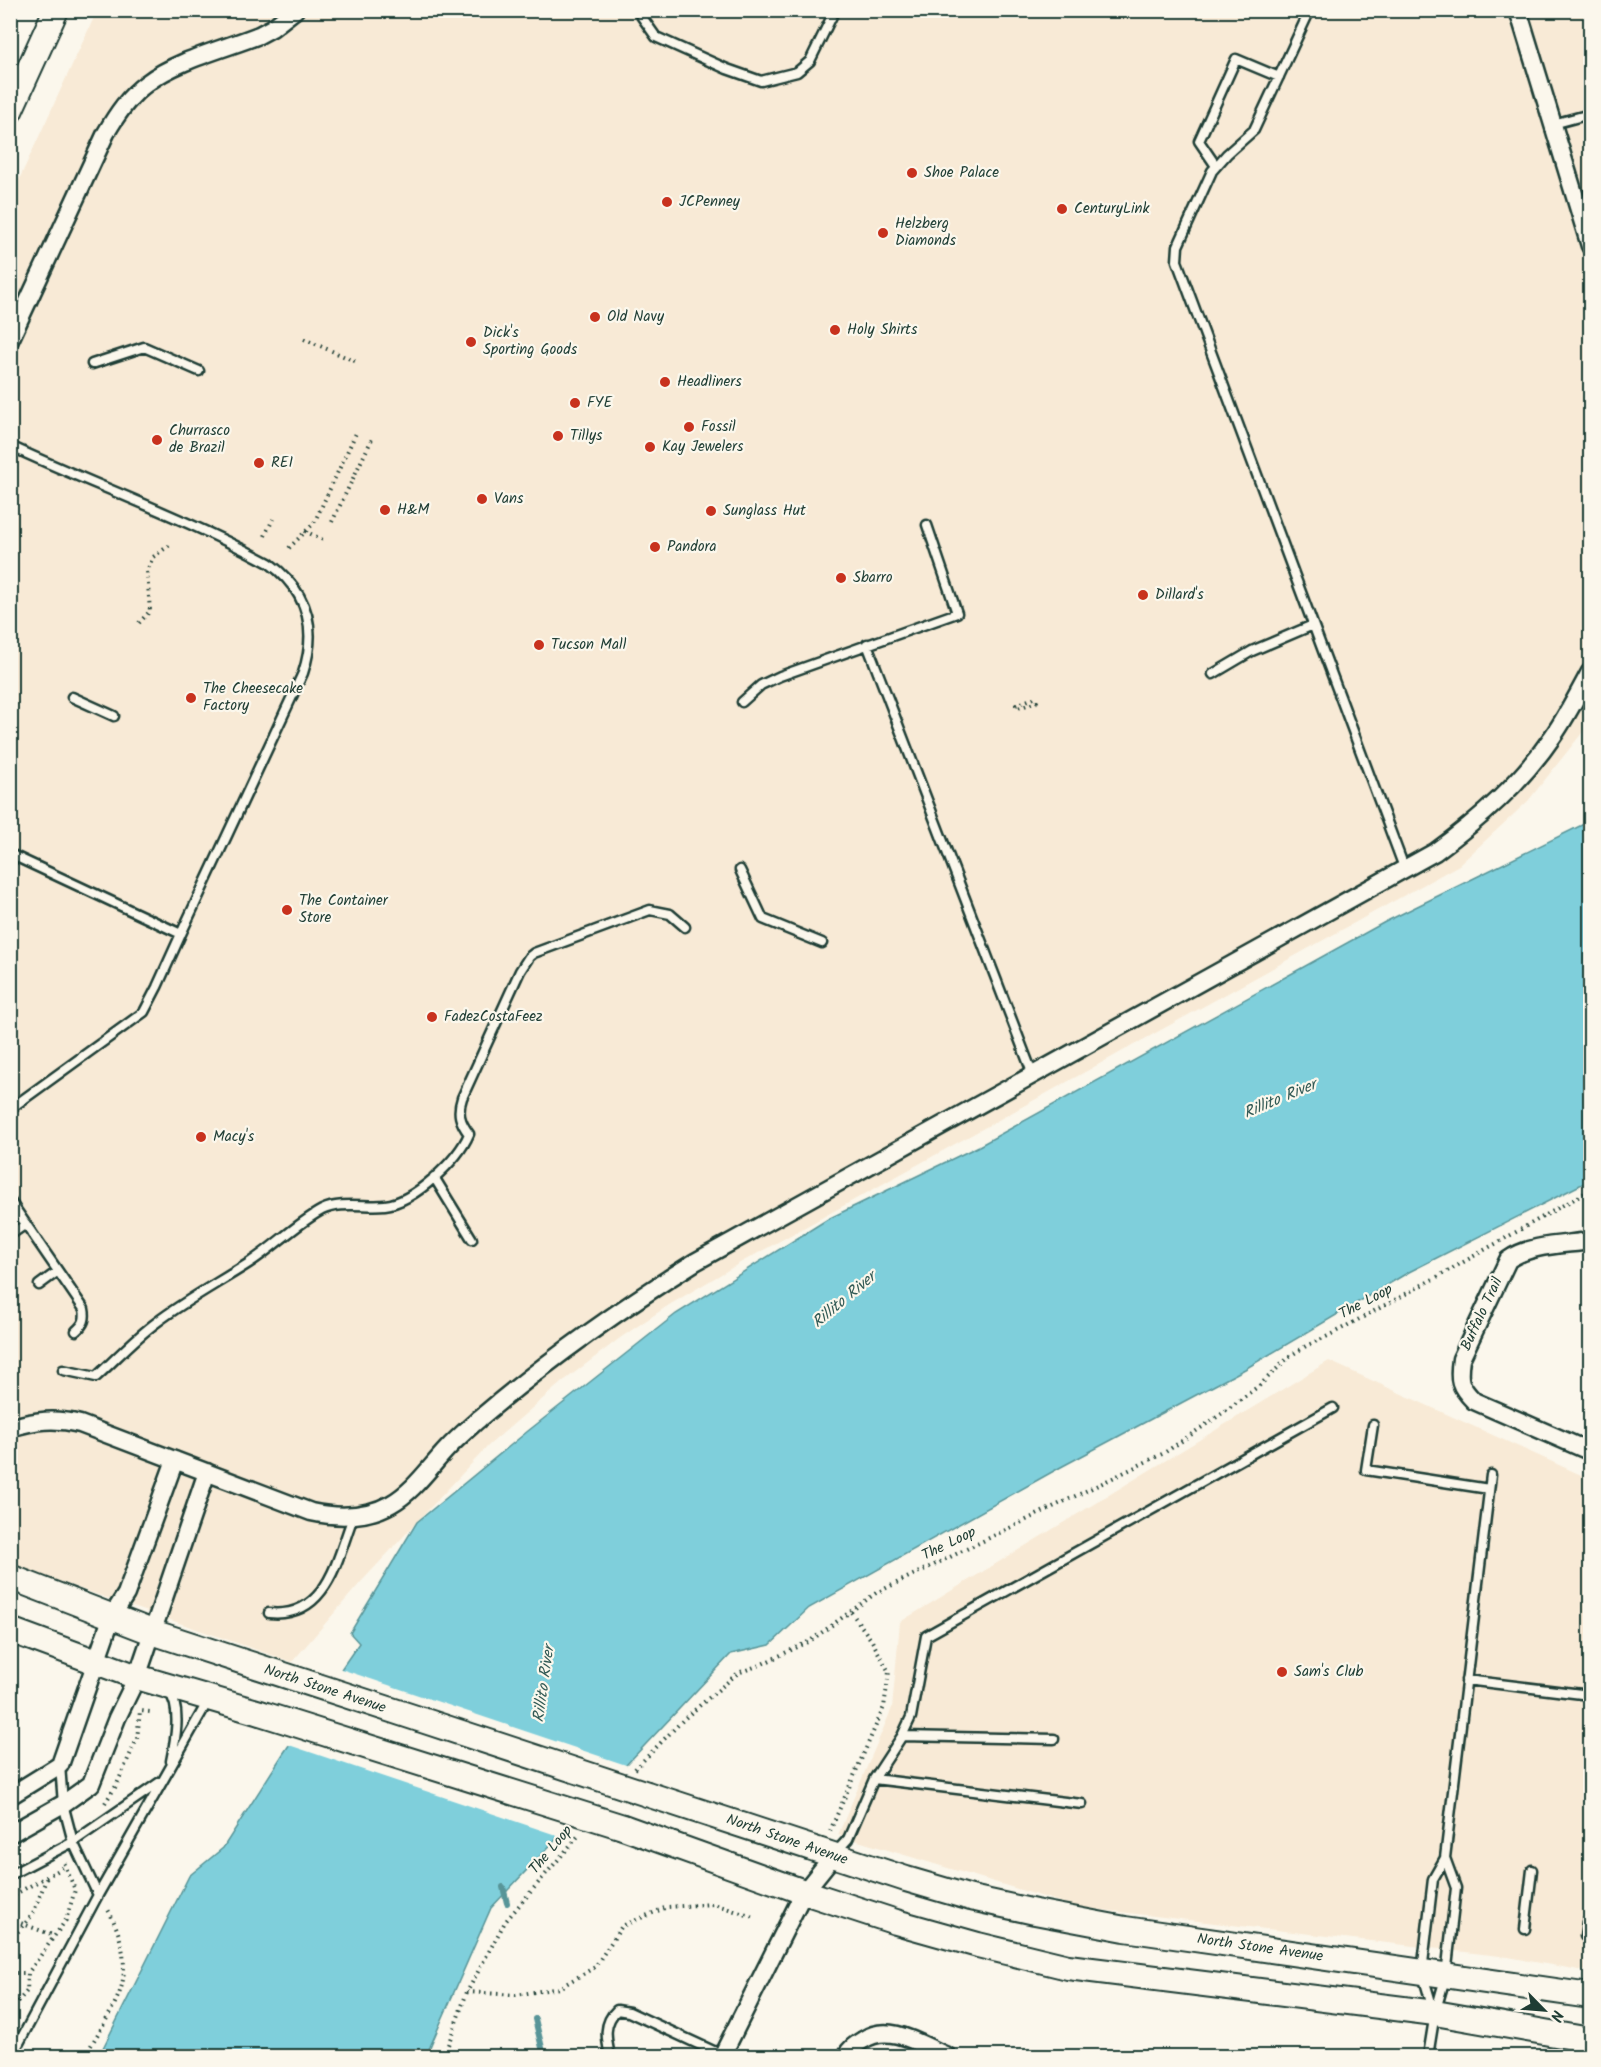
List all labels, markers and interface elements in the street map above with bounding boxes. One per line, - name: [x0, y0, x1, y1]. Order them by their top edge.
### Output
- place label: Shoe Palace: [924, 161, 999, 185]
- marker: Shoe Palace: [905, 166, 919, 180]
- place label: JCPenney: [679, 190, 741, 214]
- marker: JCPenney: [660, 195, 674, 209]
- place label: CenturyLink: [1074, 197, 1151, 221]
- marker: CenturyLink: [1055, 202, 1069, 216]
- place label: Helzberg Diamonds: [895, 212, 956, 253]
- marker: Helzberg Diamonds: [876, 226, 890, 240]
- place label: Old Navy: [607, 305, 665, 329]
- marker: Old Navy: [588, 310, 602, 324]
- place label: Holy Shirts: [847, 318, 918, 342]
- place label: Dick's Sporting Goods: [483, 321, 578, 362]
- marker: Holy Shirts: [828, 323, 842, 337]
- marker: Dick's Sporting Goods: [464, 335, 478, 349]
- place label: Headliners: [677, 370, 742, 394]
- marker: Headliners: [658, 375, 672, 389]
- place label: FYE: [587, 391, 613, 415]
- marker: FYE: [568, 396, 582, 410]
- place label: Fossil: [701, 415, 736, 439]
- place label: Churrasco de Brazil: [169, 419, 230, 460]
- marker: Fossil: [682, 420, 696, 434]
- place label: Tillys: [570, 424, 603, 448]
- marker: Tillys: [551, 429, 565, 443]
- marker: Churrasco de Brazil: [150, 433, 164, 447]
- place label: Kay Jewelers: [662, 435, 744, 459]
- marker: Kay Jewelers: [643, 440, 657, 454]
- place label: REI: [271, 451, 294, 475]
- marker: REI: [252, 456, 266, 470]
- place label: Vans: [494, 487, 524, 511]
- marker: Vans: [475, 492, 489, 506]
- place label: H&M: [397, 498, 430, 522]
- place label: Sunglass Hut: [723, 499, 806, 523]
- marker: H&M: [378, 503, 392, 517]
- marker: Sunglass Hut: [704, 504, 718, 518]
- place label: Pandora: [667, 535, 716, 559]
- marker: Pandora: [648, 540, 662, 554]
- place label: Sbarro: [853, 566, 893, 590]
- marker: Sbarro: [834, 571, 848, 585]
- place label: Dillard's: [1155, 583, 1204, 607]
- marker: Dillard's: [1136, 588, 1150, 602]
- place label: Tucson Mall: [551, 633, 627, 657]
- marker: Tucson Mall: [532, 638, 546, 652]
- place label: The Cheesecake Factory: [203, 677, 303, 718]
- marker: The Cheesecake Factory: [184, 691, 198, 705]
- place label: The Container Store: [299, 889, 389, 930]
- marker: The Container Store: [280, 903, 294, 917]
- place label: FadezCostaFeez: [444, 1005, 543, 1029]
- marker: FadezCostaFeez: [425, 1010, 439, 1024]
- water label: Rillito River: [1240, 1071, 1324, 1126]
- place label: Macy's: [213, 1125, 255, 1149]
- marker: Macy's: [194, 1130, 208, 1144]
- water label: Rillito River: [806, 1263, 884, 1334]
- street label: Buffalo Trail: [1454, 1273, 1510, 1355]
- street label: The Loop: [1335, 1278, 1397, 1326]
- street label: The Loop: [918, 1521, 980, 1567]
- water label: Rillito River: [526, 1640, 562, 1724]
- street label: North Stone Avenue: [261, 1658, 389, 1720]
- place label: Sam's Club: [1294, 1660, 1363, 1684]
- marker: Sam's Club: [1275, 1665, 1289, 1679]
- street label: North Stone Avenue: [723, 1808, 851, 1872]
- street label: The Loop: [523, 1820, 579, 1880]
- street label: North Stone Avenue: [1195, 1927, 1325, 1969]
- north arrow: [1514, 1980, 1574, 2040]
- text: N: [1543, 2006, 1570, 2026]

